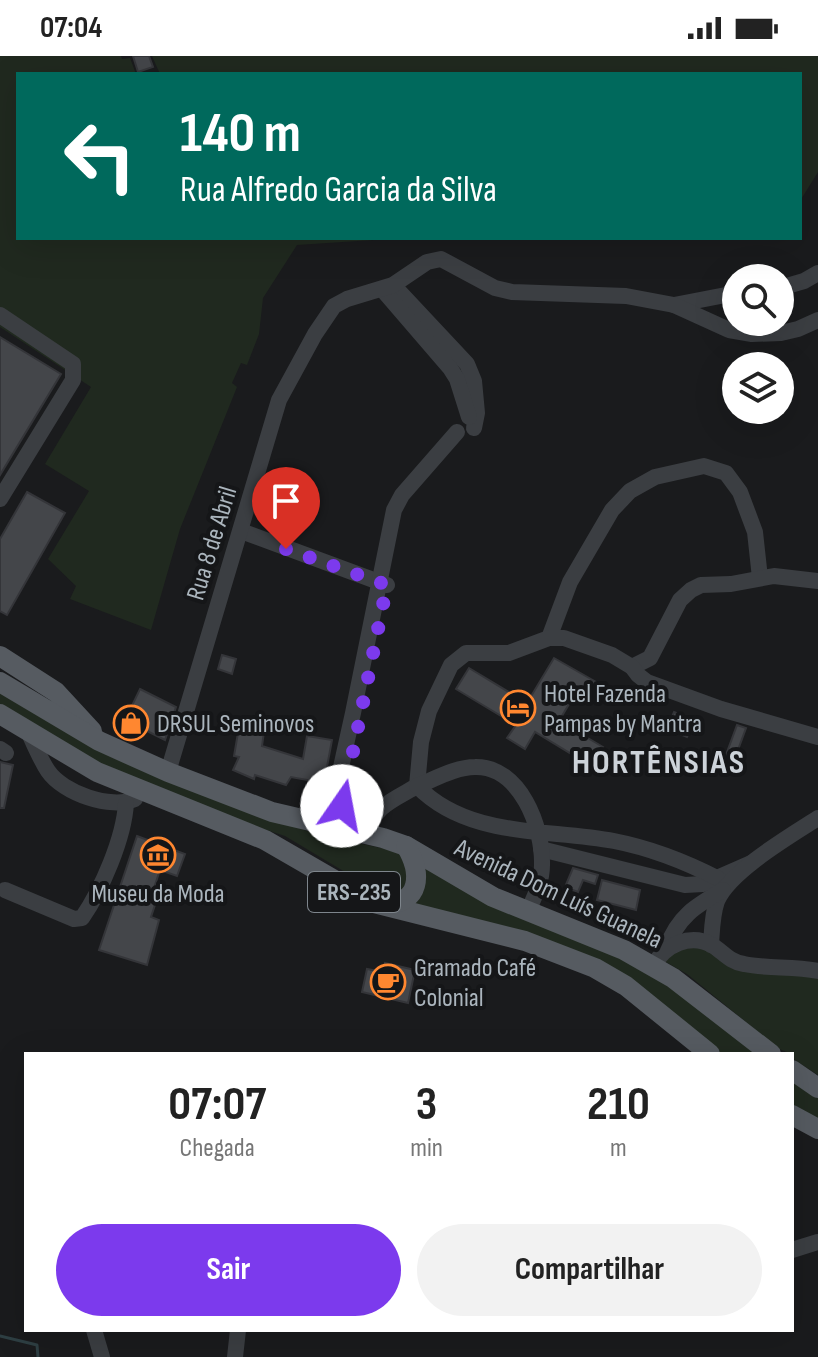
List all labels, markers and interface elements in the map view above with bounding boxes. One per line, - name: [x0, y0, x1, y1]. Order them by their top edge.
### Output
- text: 07:04: [40, 10, 102, 46]
- text: 140 m: [180, 101, 301, 168]
- icon: left: [48, 104, 152, 208]
- text: Rua Alfredo Garcia da Silva: [180, 169, 497, 212]
- map controls: [722, 264, 794, 424]
- button: search: [722, 264, 794, 336]
- button: layers: [722, 352, 794, 424]
- pin: [252, 467, 320, 549]
- icon: arrive: [264, 479, 308, 523]
- street label: Rua 8 de Abril: [180, 483, 244, 604]
- place label: Hotel Fazenda Pampas by Mantra: [544, 679, 702, 740]
- hotel icon: Hotel Fazenda Pampas by Mantra: [499, 689, 537, 727]
- shop icon: DRSUL Seminovos: [112, 704, 150, 742]
- place label: DRSUL Seminovos: [157, 709, 314, 740]
- district label: HORTÊNSIAS: [572, 742, 746, 783]
- position arrow: [300, 764, 384, 848]
- street label: Avenida Dom Luís Guanela: [449, 832, 667, 956]
- museum icon: Museu da Moda: [139, 836, 177, 874]
- road number: ERS-235: [308, 872, 400, 912]
- place label: Museu da Moda: [91, 879, 225, 910]
- place label: Gramado Café Colonial: [414, 953, 536, 1014]
- cafe icon: Gramado Café Colonial: [369, 963, 407, 1001]
- text: 07:07: [168, 1076, 266, 1133]
- text: 3: [416, 1076, 437, 1133]
- text: 210: [587, 1076, 650, 1133]
- text: Chegada: [180, 1133, 255, 1164]
- text: min: [410, 1133, 443, 1164]
- text: m: [610, 1133, 627, 1164]
- button: Sair: [56, 1224, 401, 1316]
- button: Compartilhar: [417, 1224, 762, 1316]

